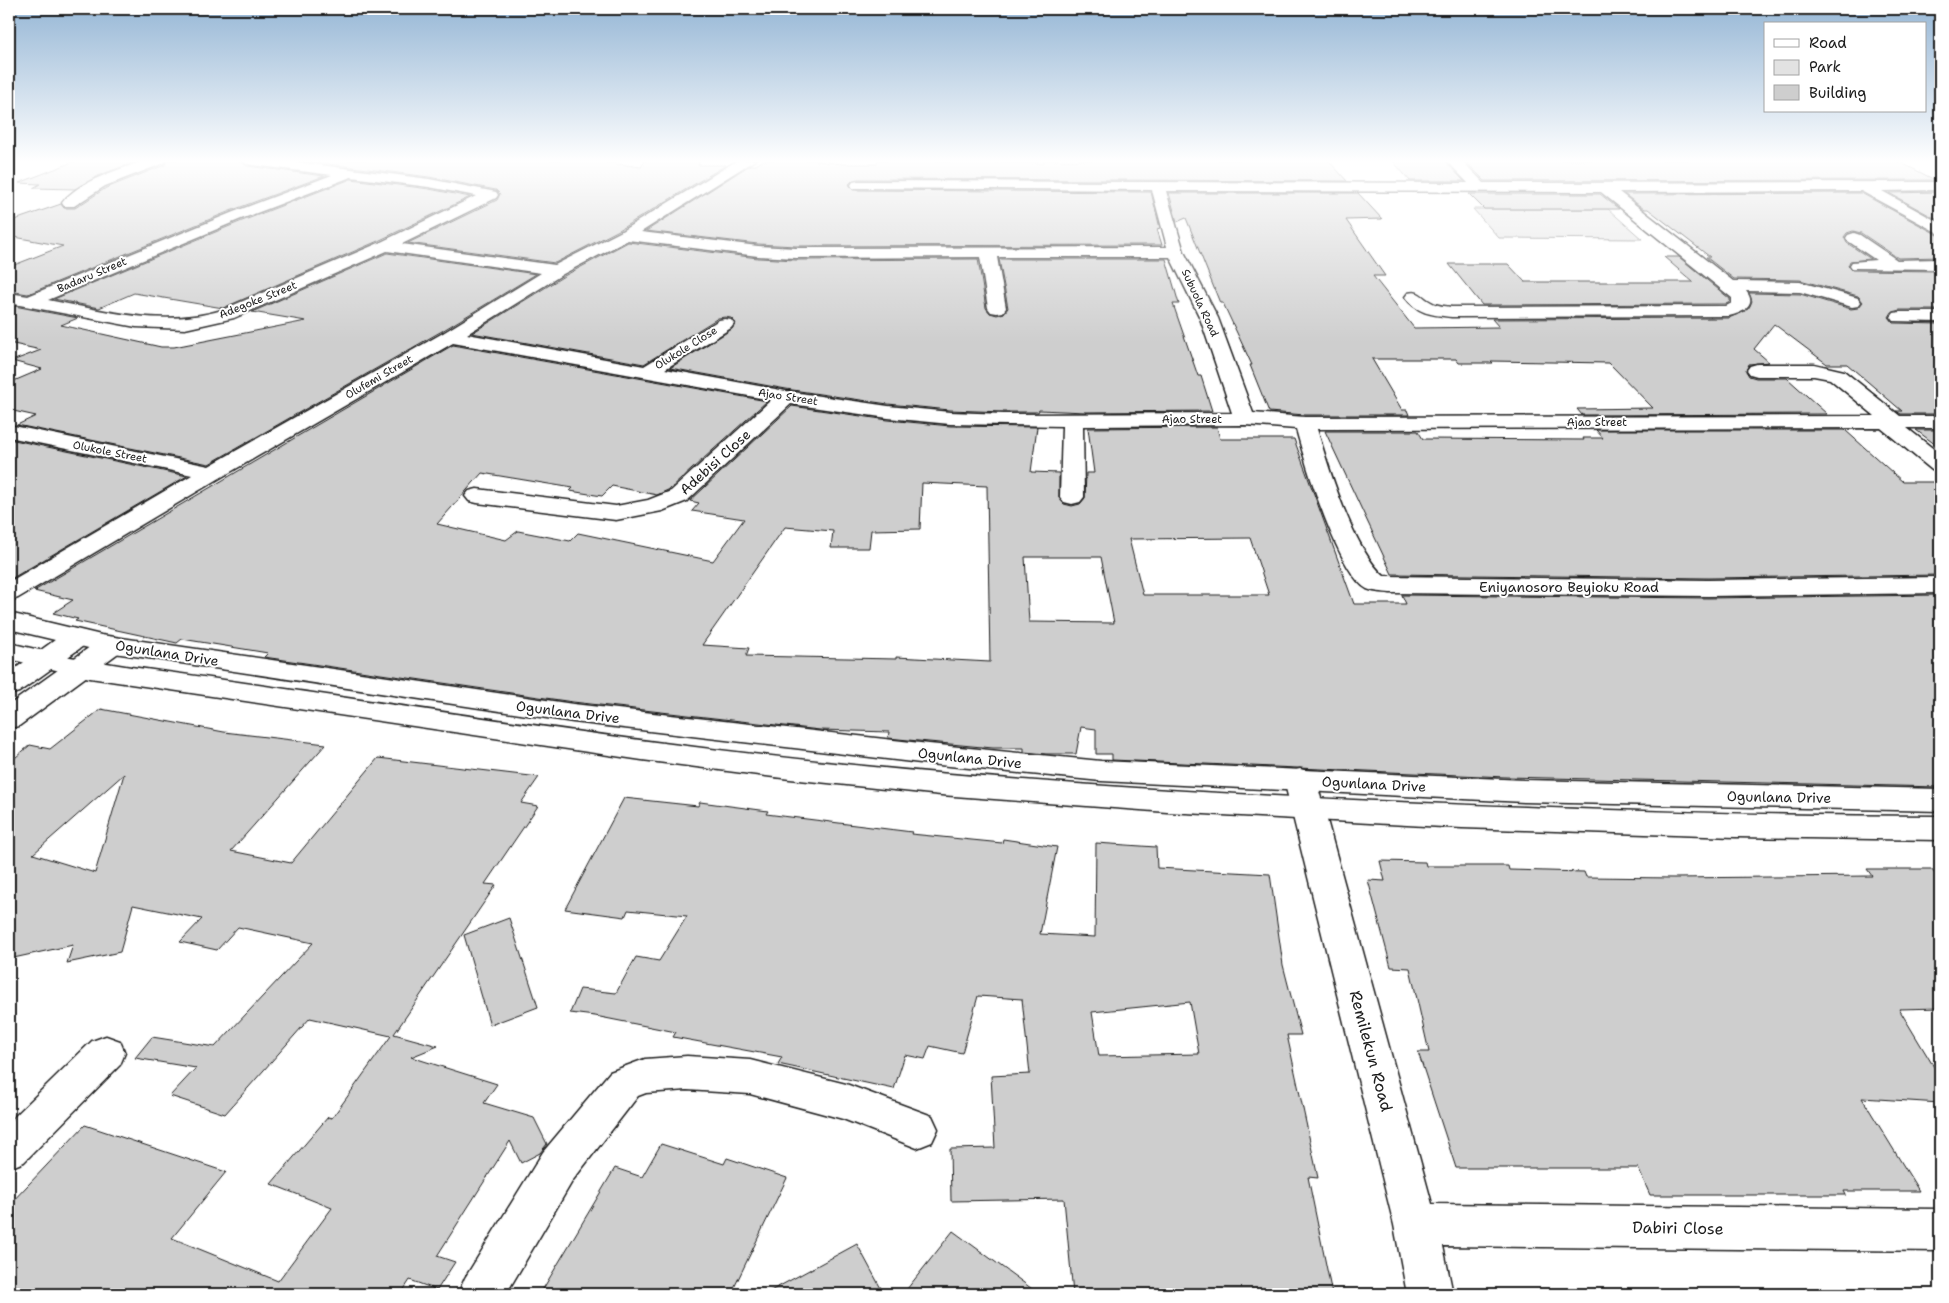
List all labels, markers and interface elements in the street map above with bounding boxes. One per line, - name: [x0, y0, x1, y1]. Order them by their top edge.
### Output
- legend: [1764, 22, 1926, 112]
- text: Road: [1809, 33, 1847, 53]
- text: Park: [1809, 57, 1841, 77]
- text: Building: [1809, 83, 1866, 103]
- street label: Badaru Street: [55, 254, 129, 296]
- street label: Subuola Road: [1178, 267, 1222, 339]
- street label: Adegoke Street: [217, 278, 299, 322]
- street label: Olukole Close: [652, 323, 720, 373]
- street label: Olufemi Street: [342, 351, 416, 402]
- street label: Ajao Street: [757, 385, 819, 409]
- street label: Ajao Street: [1162, 412, 1222, 427]
- street label: Ajao Street: [1567, 415, 1627, 430]
- street label: Adebisi Close: [676, 425, 754, 499]
- street label: Olukole Street: [72, 437, 149, 467]
- street label: Eniyanosoro Beyioku Road: [1479, 578, 1659, 596]
- street label: Ogunlana Drive: [114, 636, 220, 670]
- street label: Ogunlana Drive: [515, 697, 621, 727]
- street label: Ogunlana Drive: [917, 744, 1023, 772]
- street label: Ogunlana Drive: [1321, 772, 1427, 796]
- street label: Ogunlana Drive: [1727, 787, 1831, 807]
- street label: Remilekun Road: [1345, 988, 1397, 1114]
- street label: Dabiri Close: [1632, 1217, 1724, 1239]

